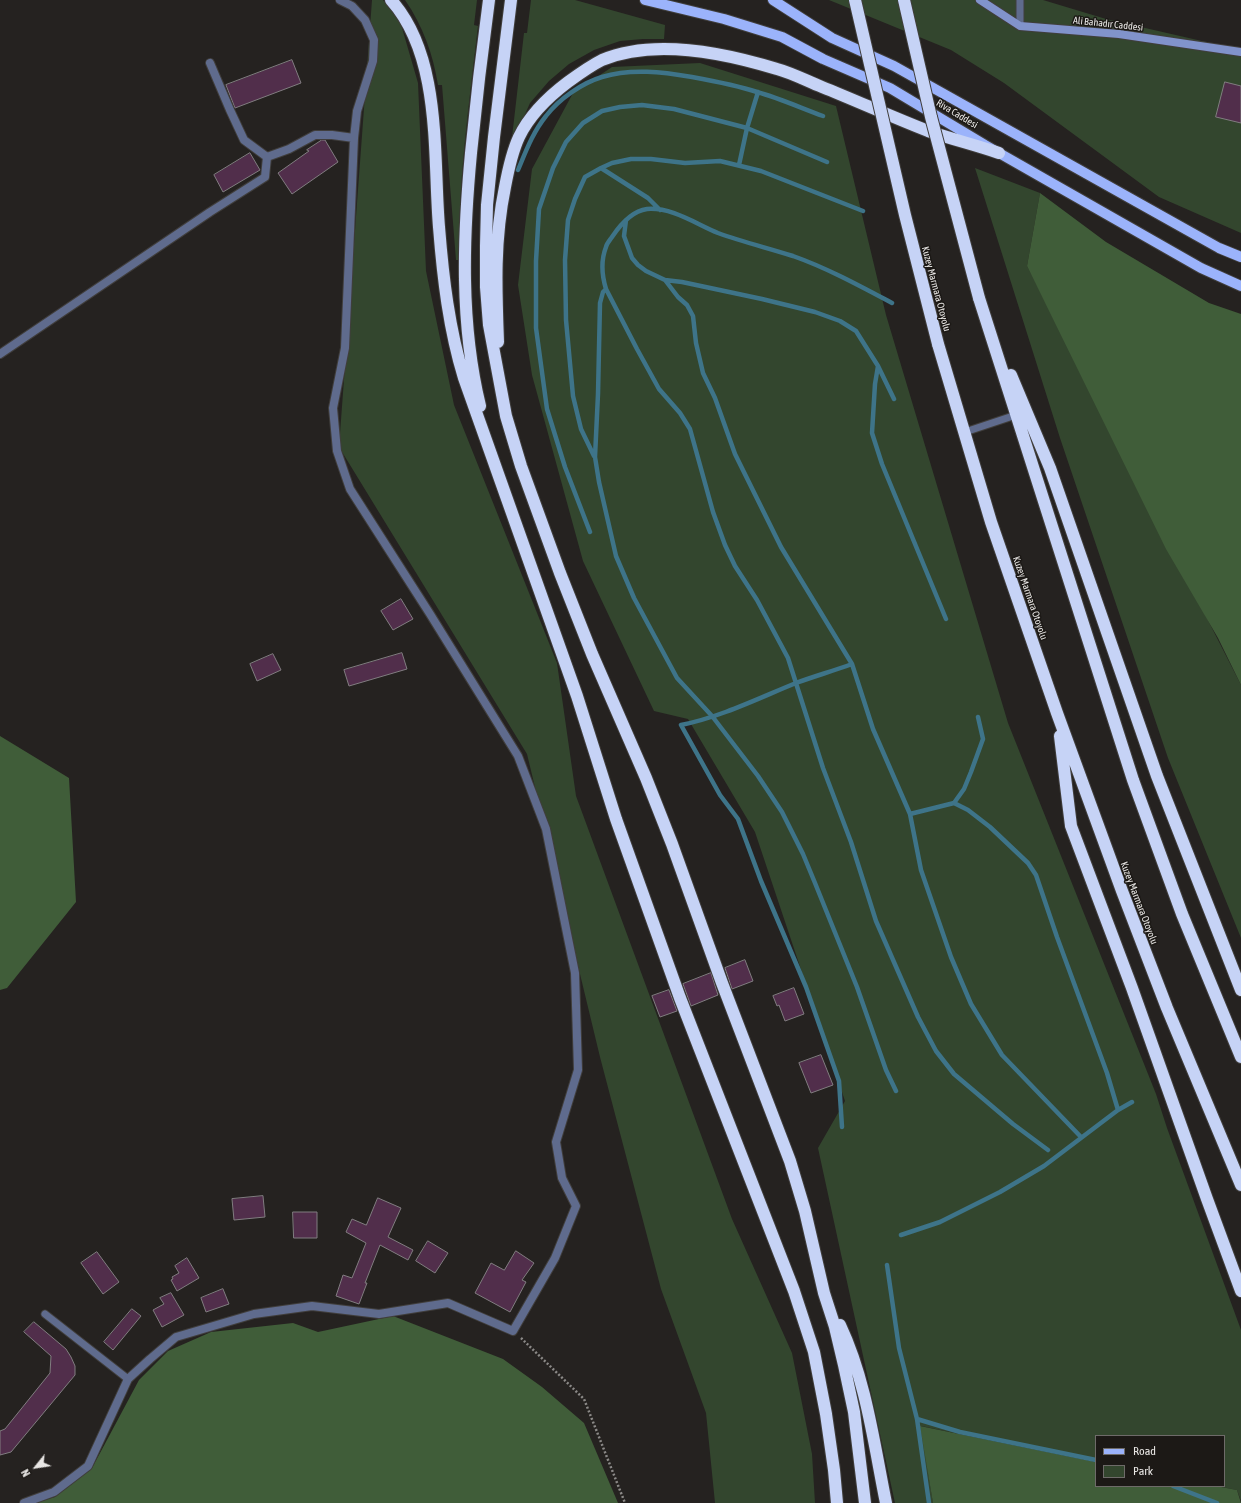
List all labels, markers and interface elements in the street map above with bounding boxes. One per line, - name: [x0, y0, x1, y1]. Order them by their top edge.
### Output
- street label: Ali Bahadır Caddesi: [1072, 14, 1144, 34]
- street label: Riva Caddesi: [934, 97, 980, 131]
- street label: Kuzey Marmara Otoyolu: [919, 245, 953, 333]
- street label: Kuzey Marmara Otoyolu: [1010, 555, 1050, 641]
- street label: Kuzey Marmara Otoyolu: [1118, 860, 1160, 946]
- legend: [1095, 1435, 1225, 1487]
- text: Road: [1133, 1444, 1156, 1458]
- north arrow: [16, 1447, 56, 1487]
- text: Park: [1133, 1464, 1153, 1478]
- text: N: [19, 1467, 32, 1479]

